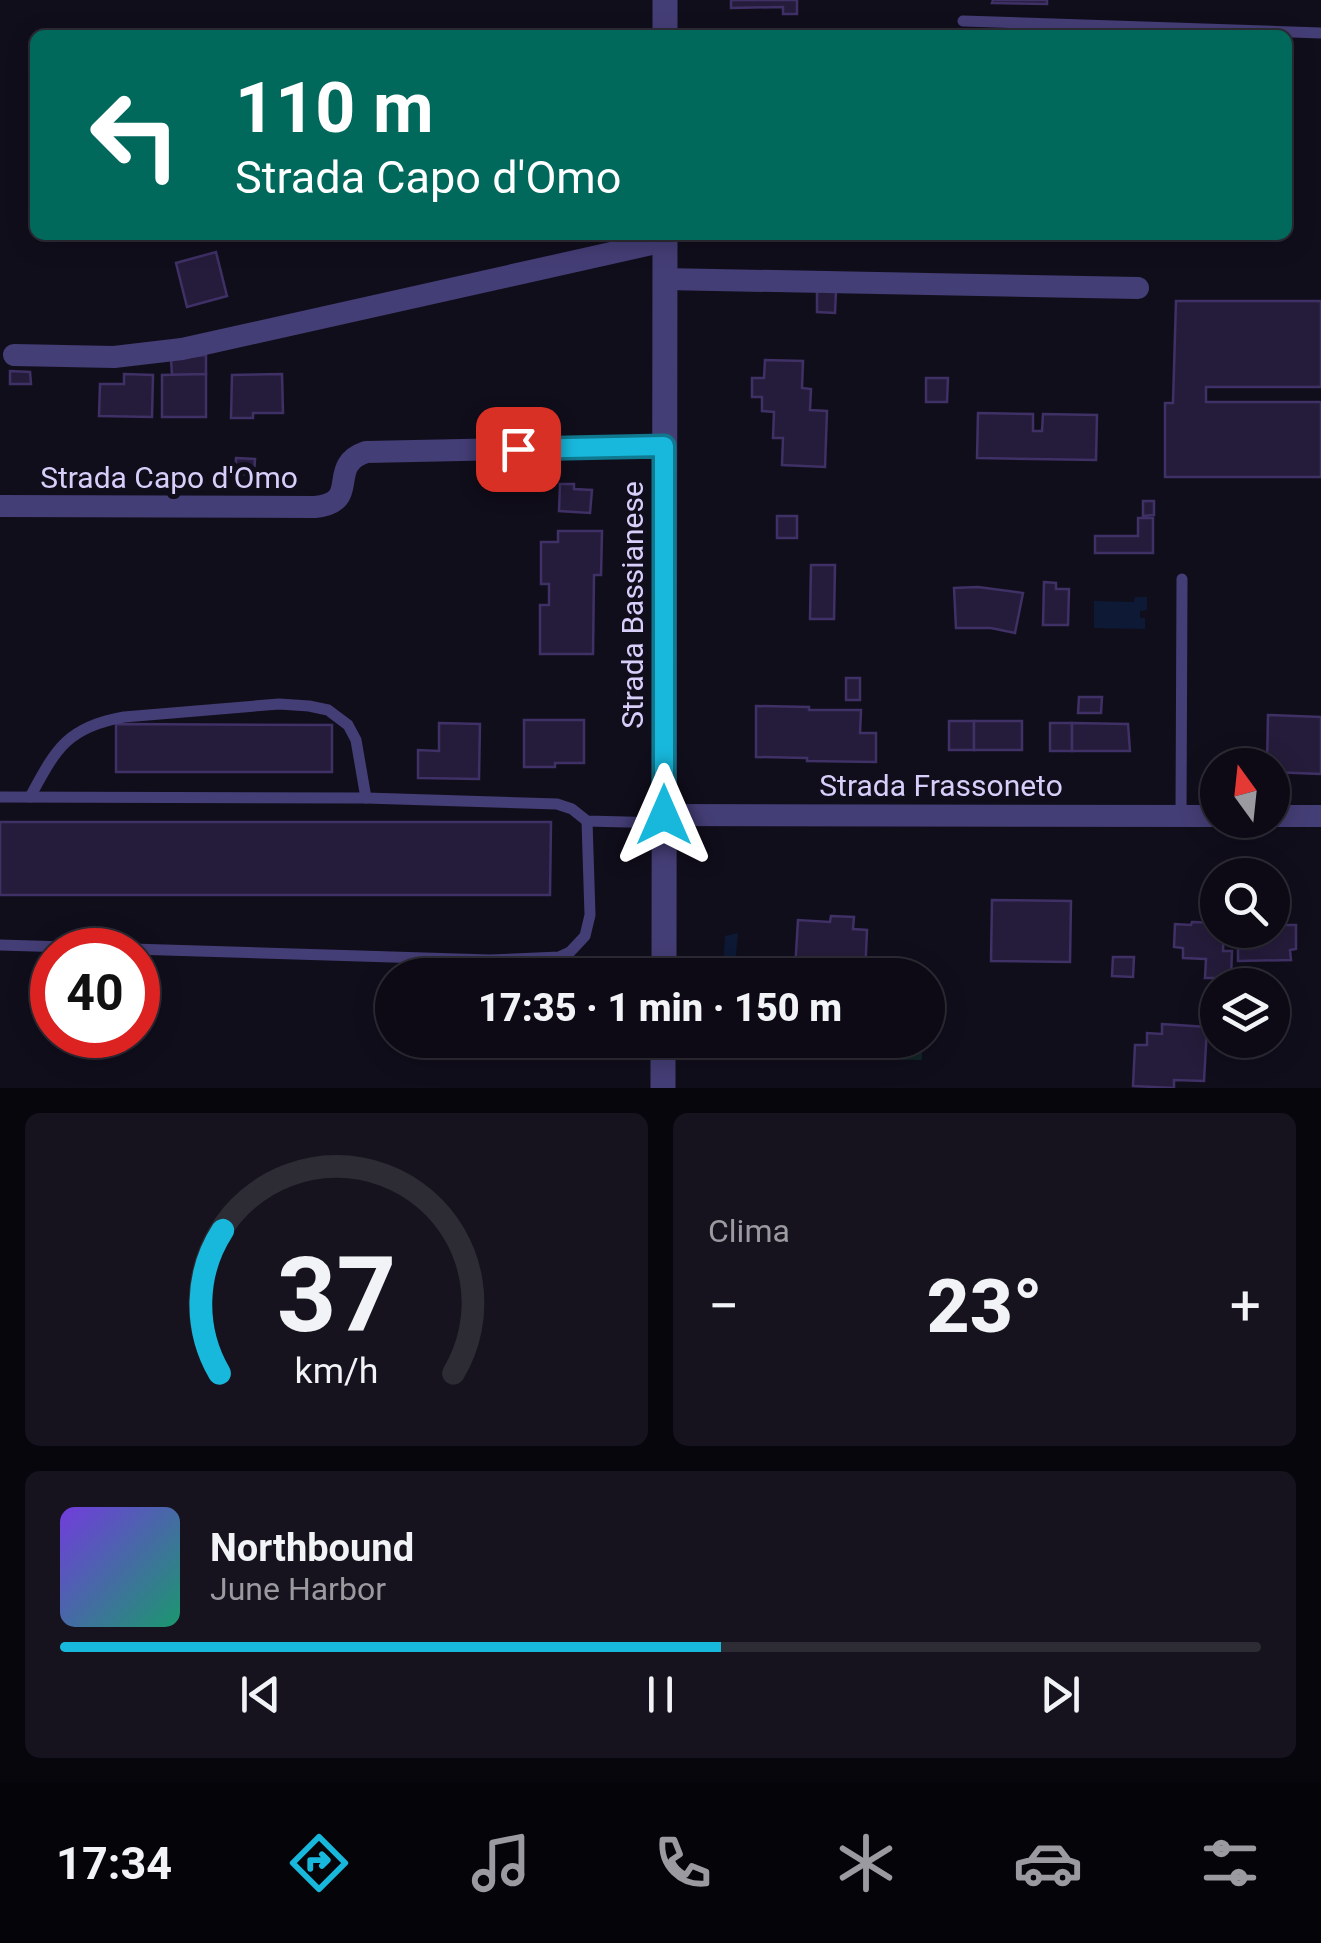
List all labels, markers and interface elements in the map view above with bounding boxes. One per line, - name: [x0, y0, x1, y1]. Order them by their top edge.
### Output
- text: 110 m: [235, 67, 434, 149]
- icon: left: [70, 70, 200, 200]
- text: Strada Capo d'Omo: [235, 151, 622, 204]
- pin: [476, 407, 561, 492]
- icon: arrive: [491, 422, 546, 477]
- street label: Strada Capo d'Omo: [40, 460, 298, 495]
- street label: Strada Bassianese: [615, 481, 650, 729]
- north arrow: [1200, 748, 1290, 838]
- map controls: [1200, 748, 1290, 1058]
- position arrow: [612, 763, 716, 867]
- street label: Strada Frassoneto: [819, 768, 1063, 803]
- button: search: [1200, 858, 1290, 948]
- speed limit sign: 40: [30, 928, 160, 1058]
- button: layers: [1200, 968, 1290, 1058]
- text: 17:35 · 1 min · 150 m: [478, 986, 842, 1030]
- text: Clima: [708, 1212, 790, 1250]
- text: 37: [277, 1235, 396, 1356]
- text: 23°: [927, 1262, 1043, 1350]
- text: −: [708, 1274, 739, 1338]
- text: +: [1230, 1274, 1261, 1338]
- text: km/h: [295, 1350, 378, 1392]
- text: Northbound: [210, 1526, 414, 1570]
- text: June Harbor: [210, 1570, 386, 1608]
- icon: previous: [233, 1667, 288, 1722]
- icon: pause: [633, 1667, 688, 1722]
- icon: next: [1033, 1667, 1088, 1722]
- icon: directions: [284, 1828, 354, 1898]
- icon: music: [466, 1828, 536, 1898]
- icon: phone: [648, 1828, 718, 1898]
- icon: climate: [831, 1828, 901, 1898]
- icon: car: [1013, 1828, 1083, 1898]
- icon: filters: [1195, 1828, 1265, 1898]
- text: 17:34: [56, 1837, 172, 1890]

